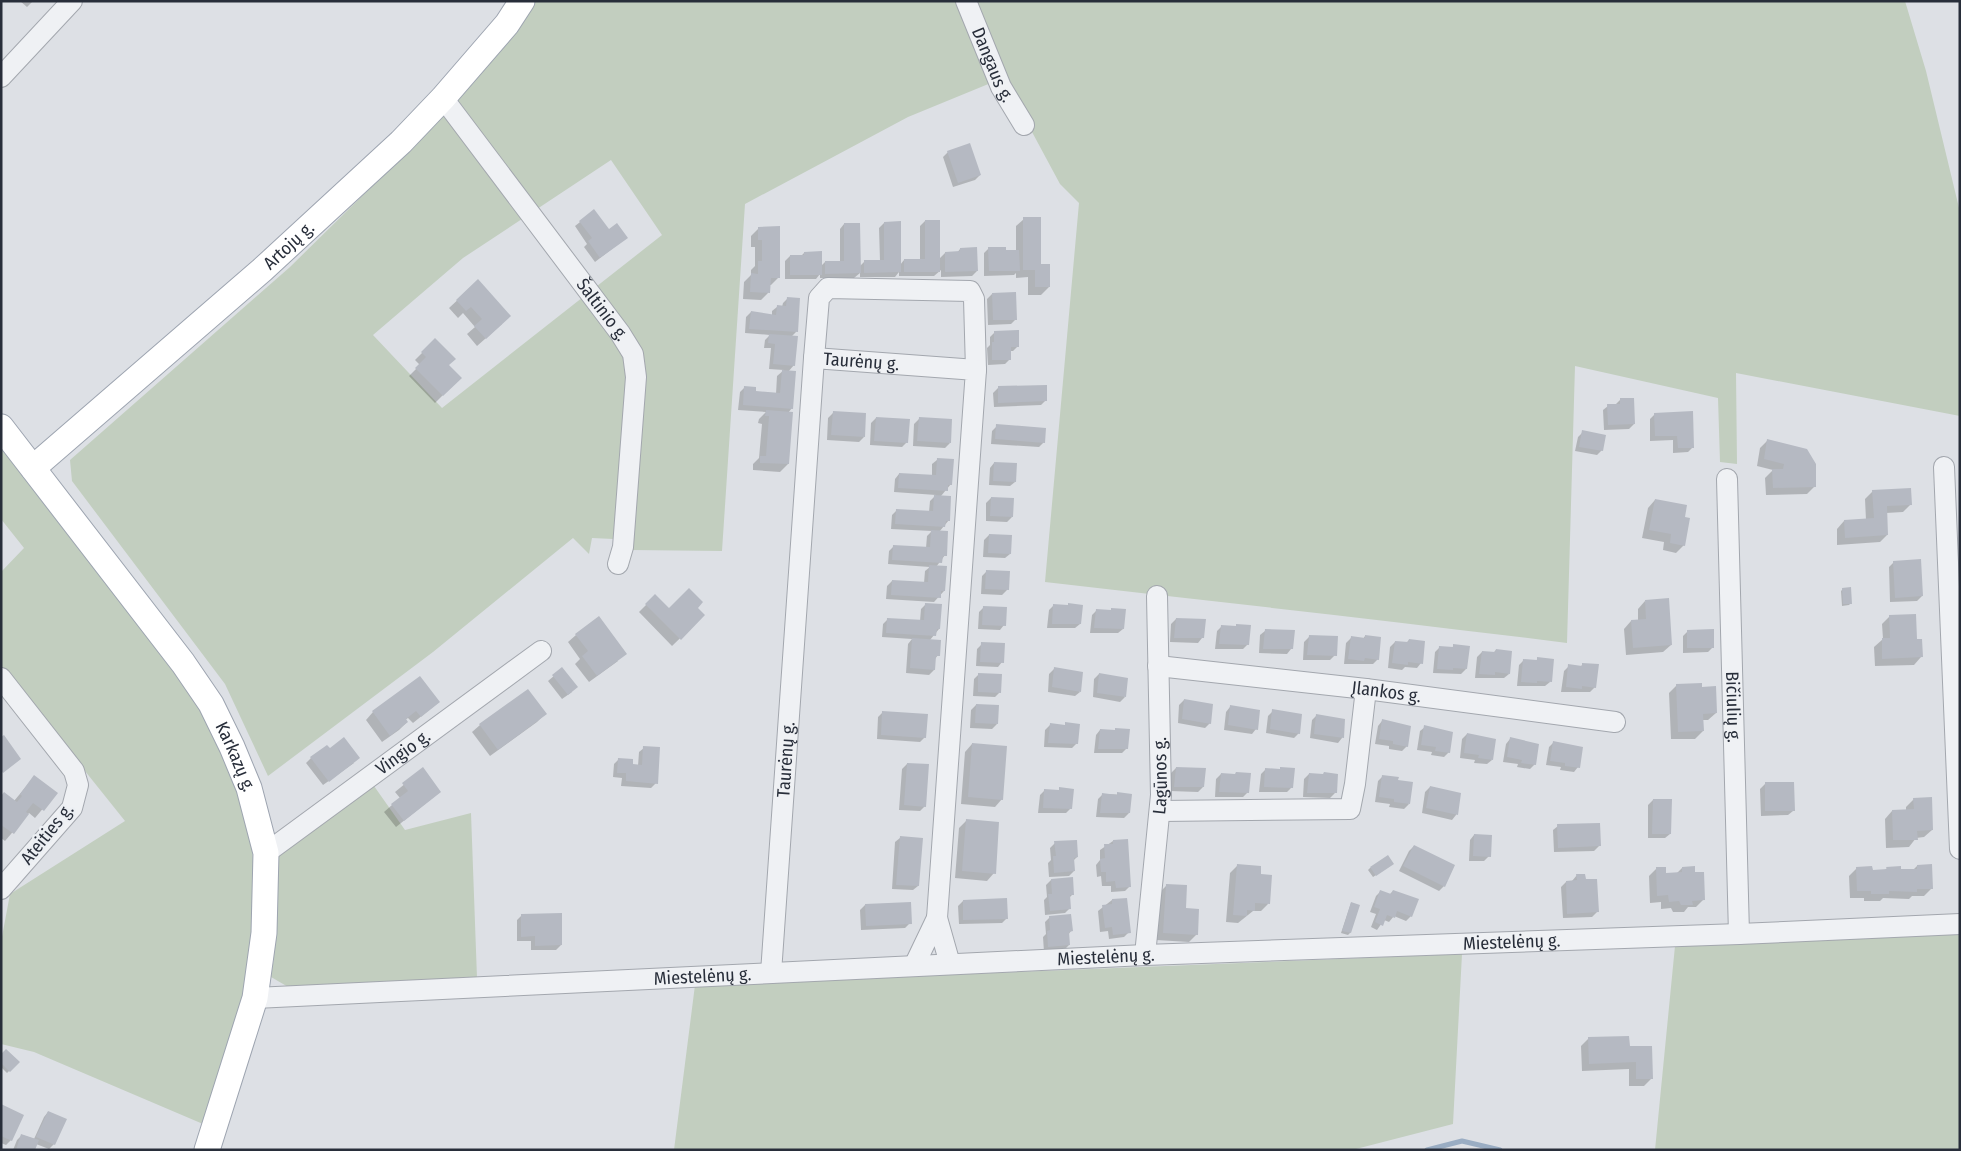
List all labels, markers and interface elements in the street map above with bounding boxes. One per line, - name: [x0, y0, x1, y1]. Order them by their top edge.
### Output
- street label: Dangaus g.: [967, 24, 1019, 106]
- street label: Artojų g.: [259, 216, 319, 274]
- street label: Šaltinio g.: [572, 274, 633, 345]
- street label: Taurėnų g.: [823, 348, 900, 375]
- street label: Bičiulių g.: [1721, 671, 1745, 743]
- street label: Įlankos g.: [1350, 676, 1423, 707]
- street label: Karkazų g.: [210, 718, 261, 794]
- street label: Taurėnų g.: [772, 721, 800, 798]
- street label: Vingio g.: [371, 725, 435, 780]
- street label: Lagūnos g.: [1148, 737, 1172, 815]
- street label: Ateities g.: [16, 799, 78, 869]
- street label: Miestelėnų g.: [1463, 929, 1561, 955]
- street label: Miestelėnų g.: [1057, 944, 1155, 970]
- street label: Miestelėnų g.: [653, 963, 752, 990]

